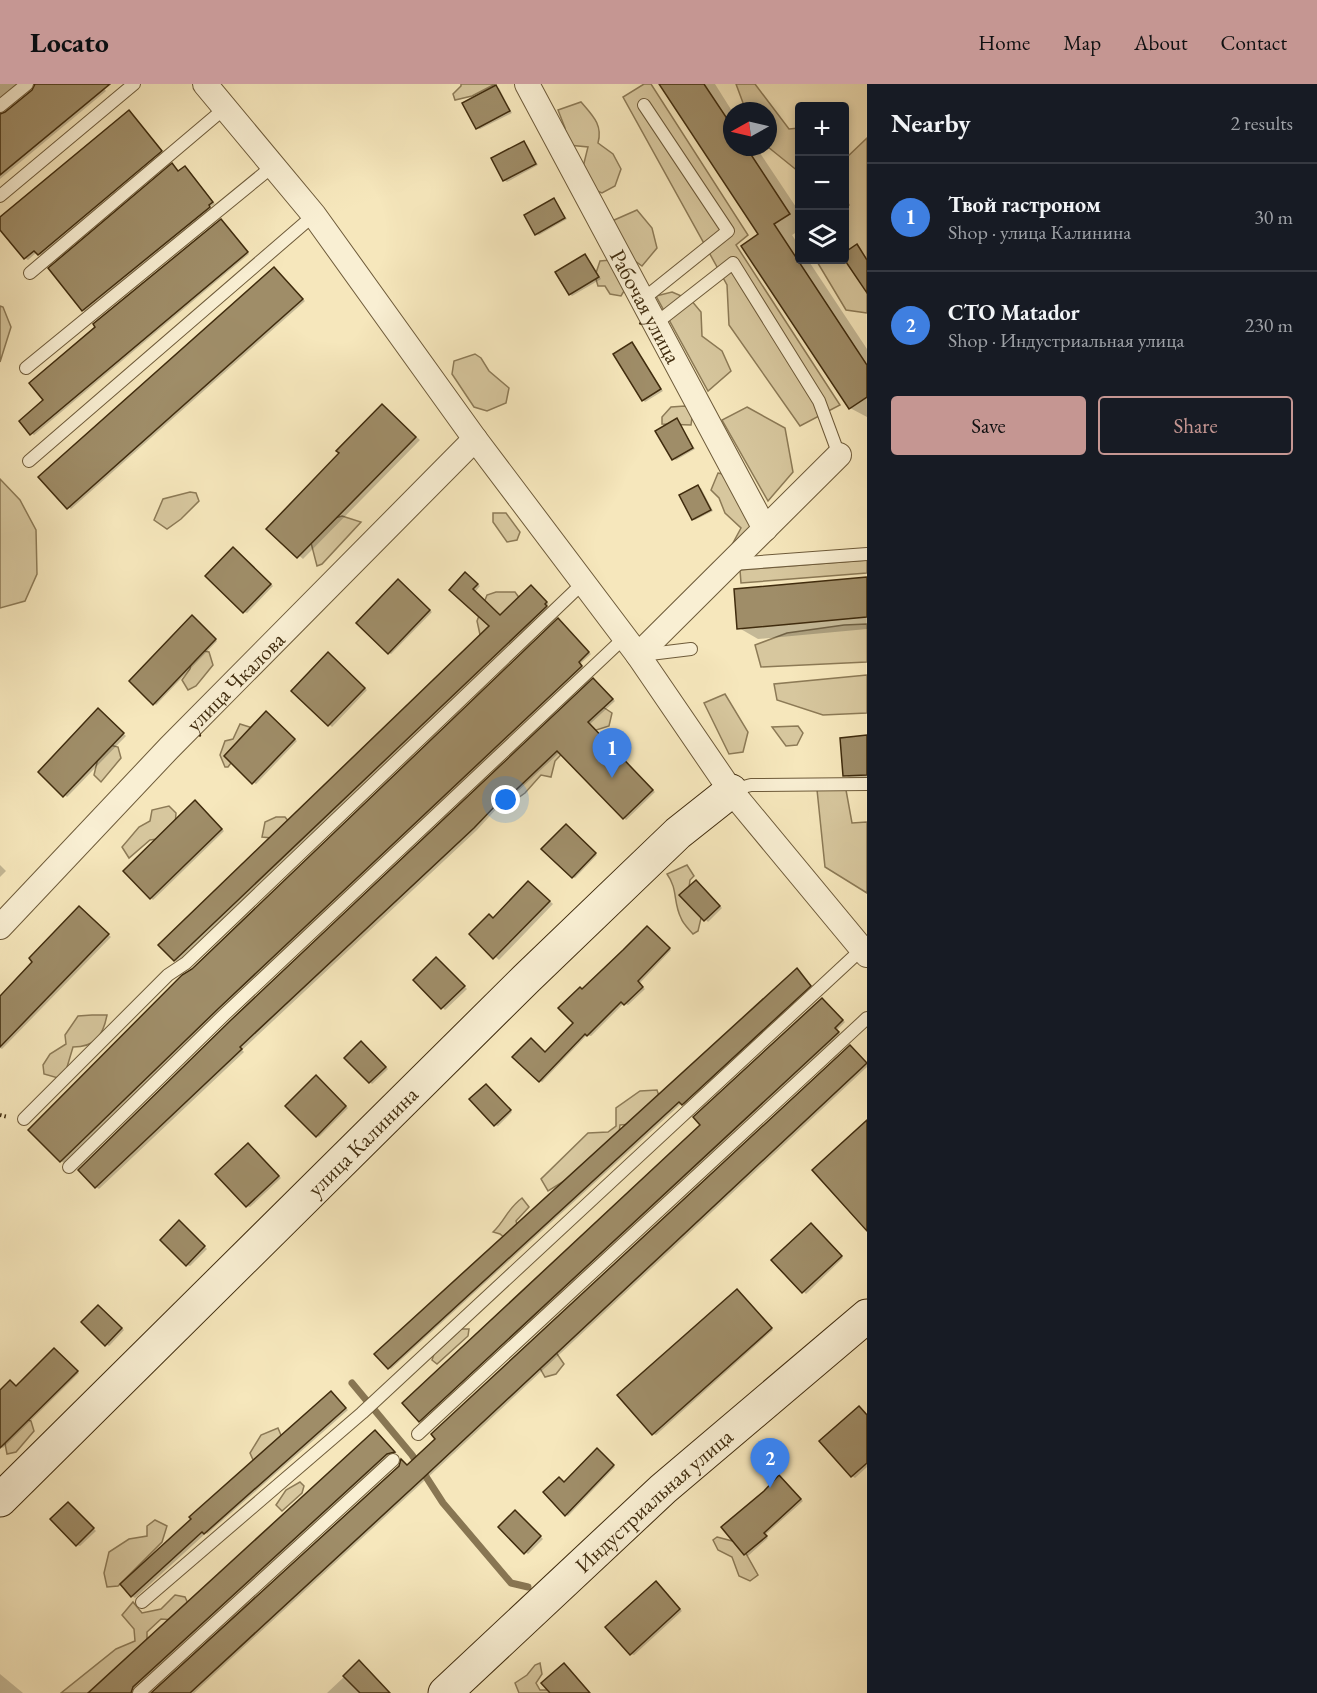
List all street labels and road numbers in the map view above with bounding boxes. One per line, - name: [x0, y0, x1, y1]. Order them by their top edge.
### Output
- street label: Рабочая улица: [604, 244, 688, 368]
- street label: улица Чкалова: [179, 625, 291, 737]
- street label: улица Калинина: [301, 1080, 424, 1202]
- street label: Индустриальная улица: [568, 1422, 739, 1579]

